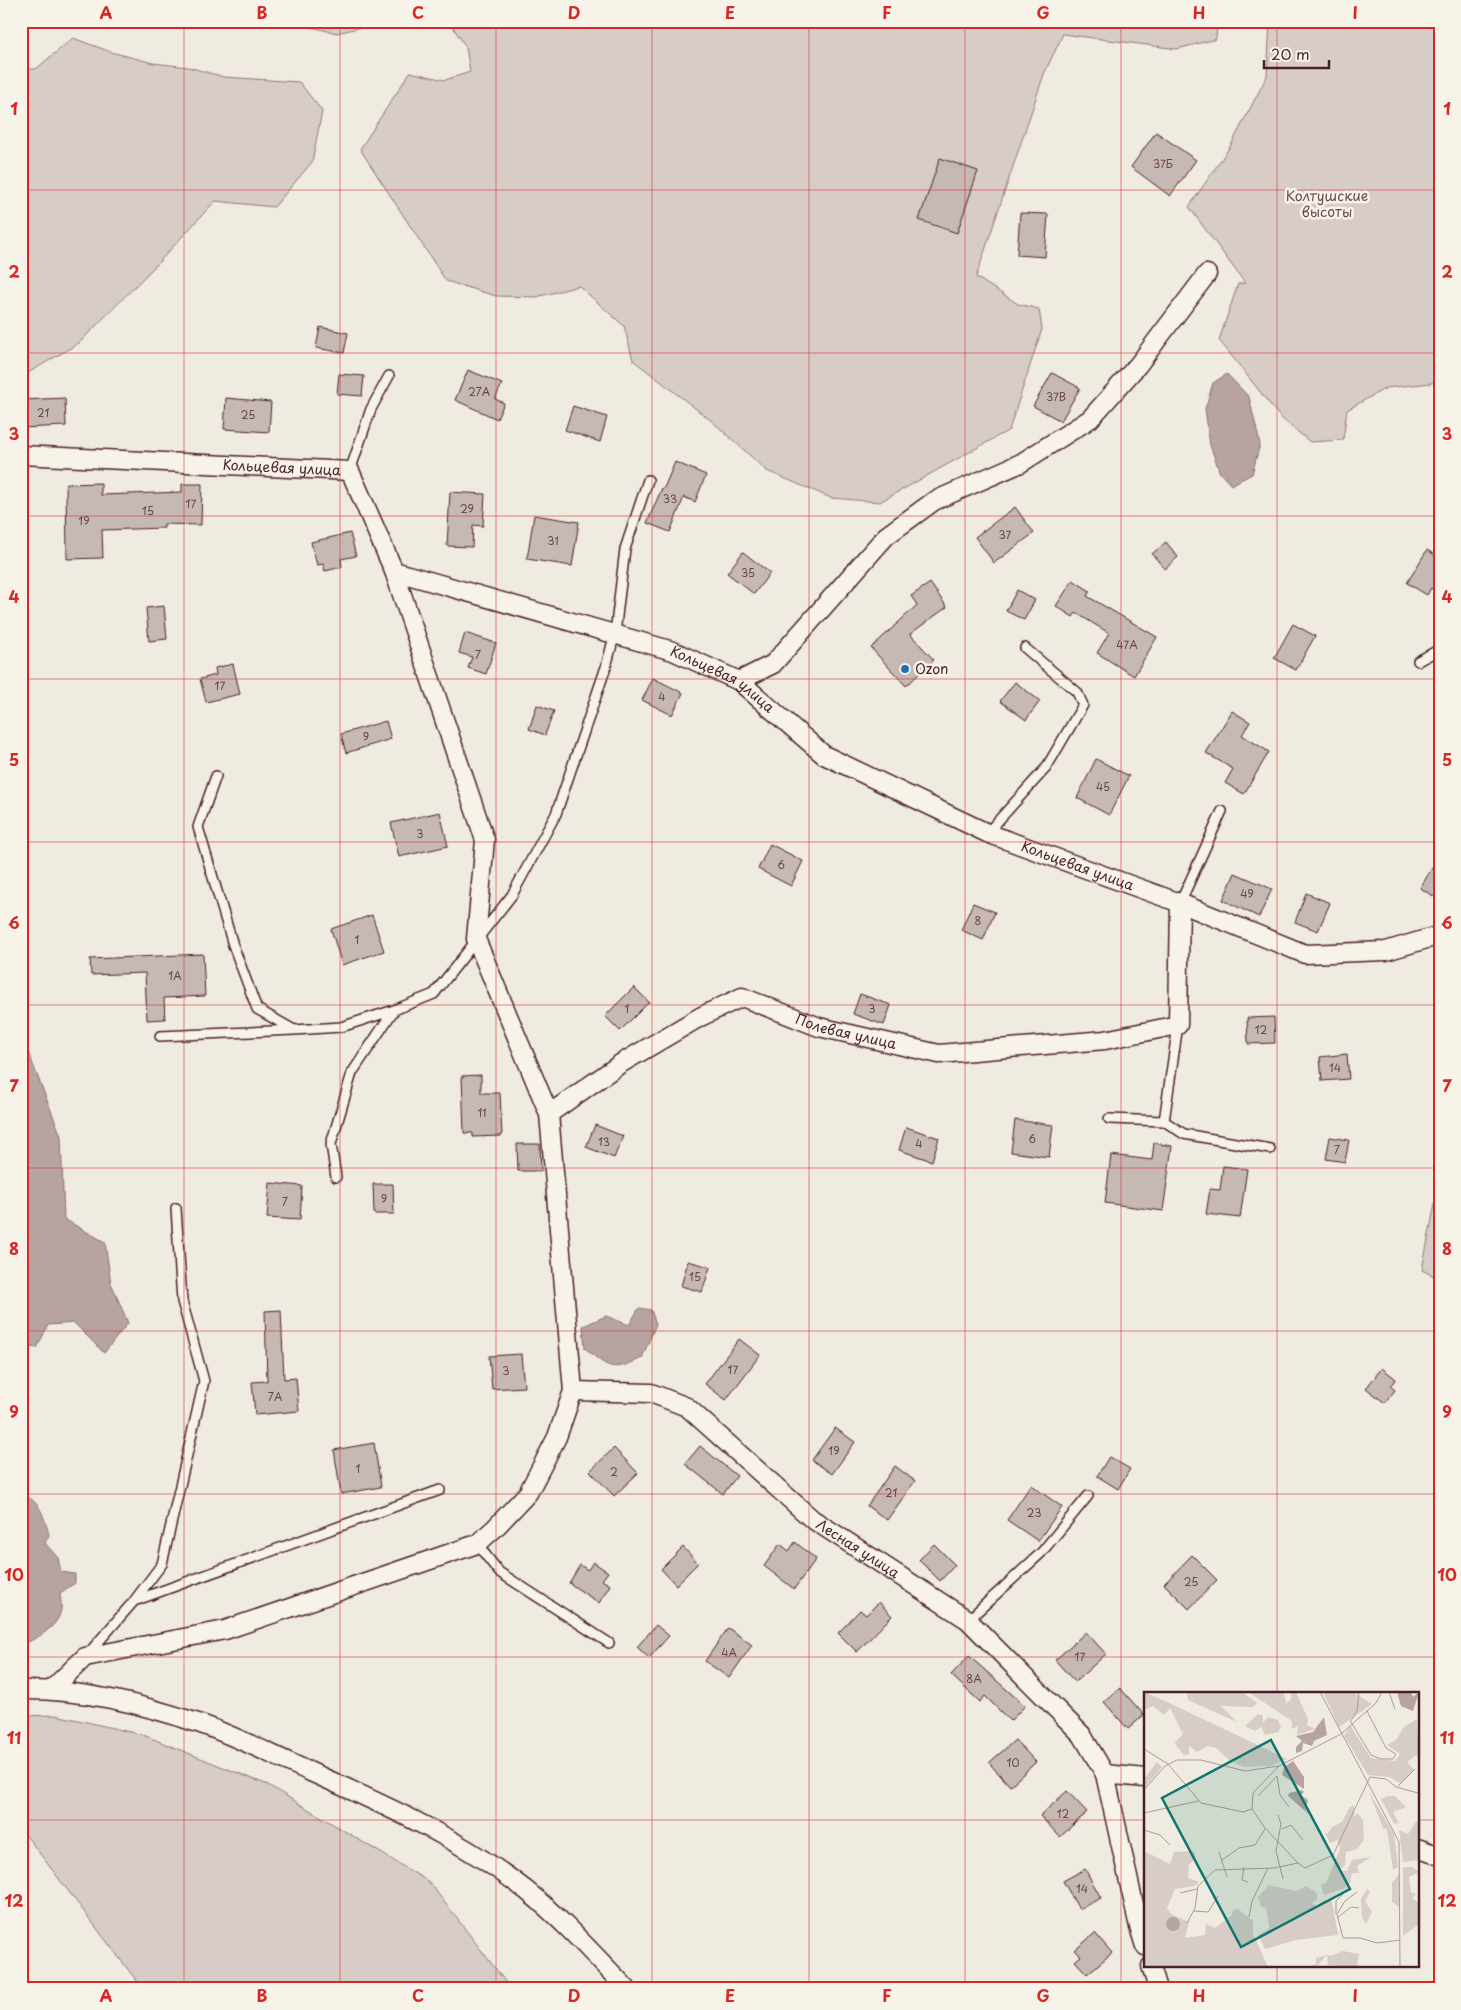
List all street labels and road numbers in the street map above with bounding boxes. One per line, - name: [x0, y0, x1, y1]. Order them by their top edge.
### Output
- street label: Кольцевая улица: [222, 454, 342, 481]
- street label: Кольцевая улица: [667, 640, 779, 718]
- street label: Кольцевая улица: [1018, 835, 1137, 895]
- street label: Полевая улица: [792, 1008, 899, 1054]
- street label: Лесная улица: [812, 1513, 904, 1583]

